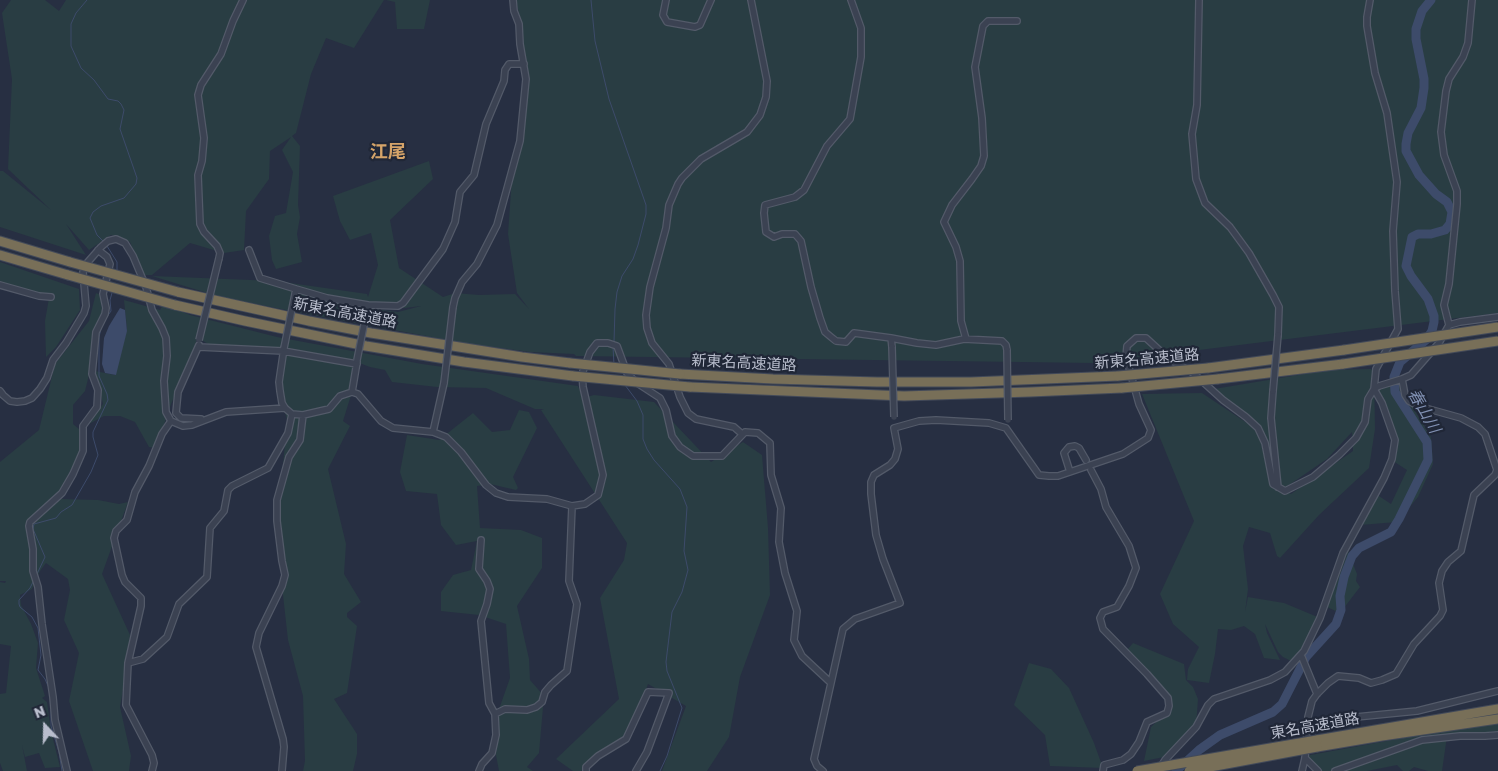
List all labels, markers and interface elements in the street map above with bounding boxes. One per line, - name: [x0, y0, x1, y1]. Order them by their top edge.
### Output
- district label: 江尾: [370, 141, 406, 163]
- street label: 新東名高速道路: [292, 294, 398, 332]
- street label: 新東名高速道路: [1094, 345, 1200, 373]
- street label: 新東名高速道路: [691, 351, 797, 375]
- water label: 春山川: [1404, 385, 1444, 437]
- north arrow: [20, 701, 70, 751]
- text: N: [31, 702, 47, 721]
- street label: 東名高速道路: [1269, 709, 1361, 743]

